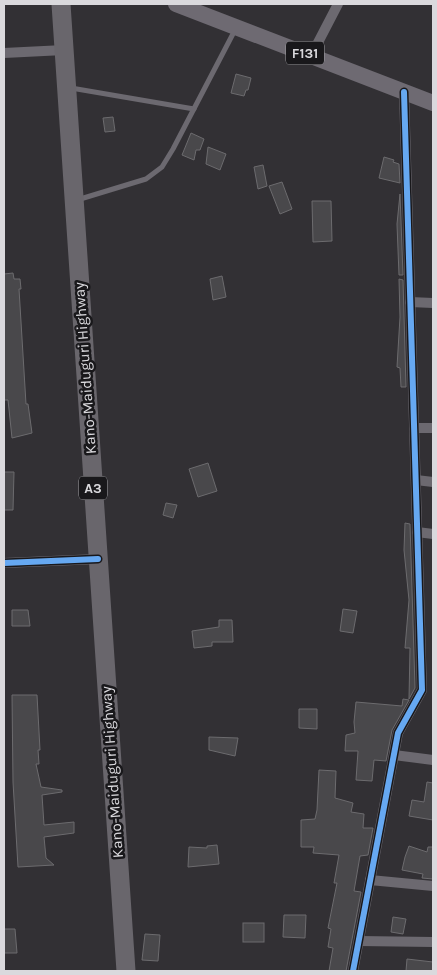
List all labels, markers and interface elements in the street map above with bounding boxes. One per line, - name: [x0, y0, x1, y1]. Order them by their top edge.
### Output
- road number: F131: [286, 42, 324, 64]
- street label: Kano-Maiduguri Highway: [70, 281, 100, 455]
- road number: A3: [79, 476, 107, 499]
- street label: Kano-Maiduguri Highway: [97, 685, 127, 859]

